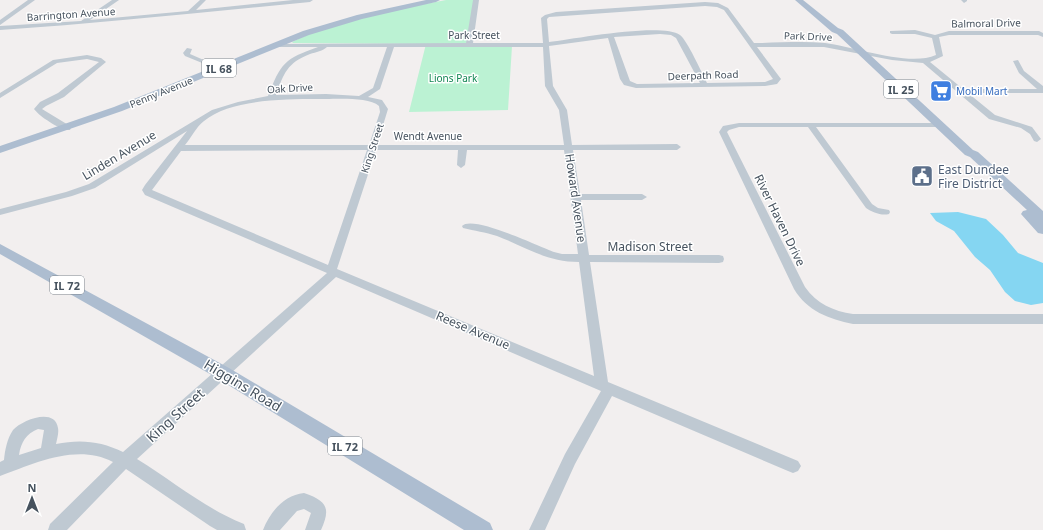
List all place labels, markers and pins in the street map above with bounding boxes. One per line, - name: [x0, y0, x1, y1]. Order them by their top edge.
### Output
- supermarket icon: Mobil Mart: [928, 78, 954, 104]
- place label: Mobil Mart: [956, 84, 1008, 98]
- place label: East Dundee Fire District: [938, 161, 1009, 192]
- public building icon: East Dundee Fire District: [909, 163, 935, 189]

